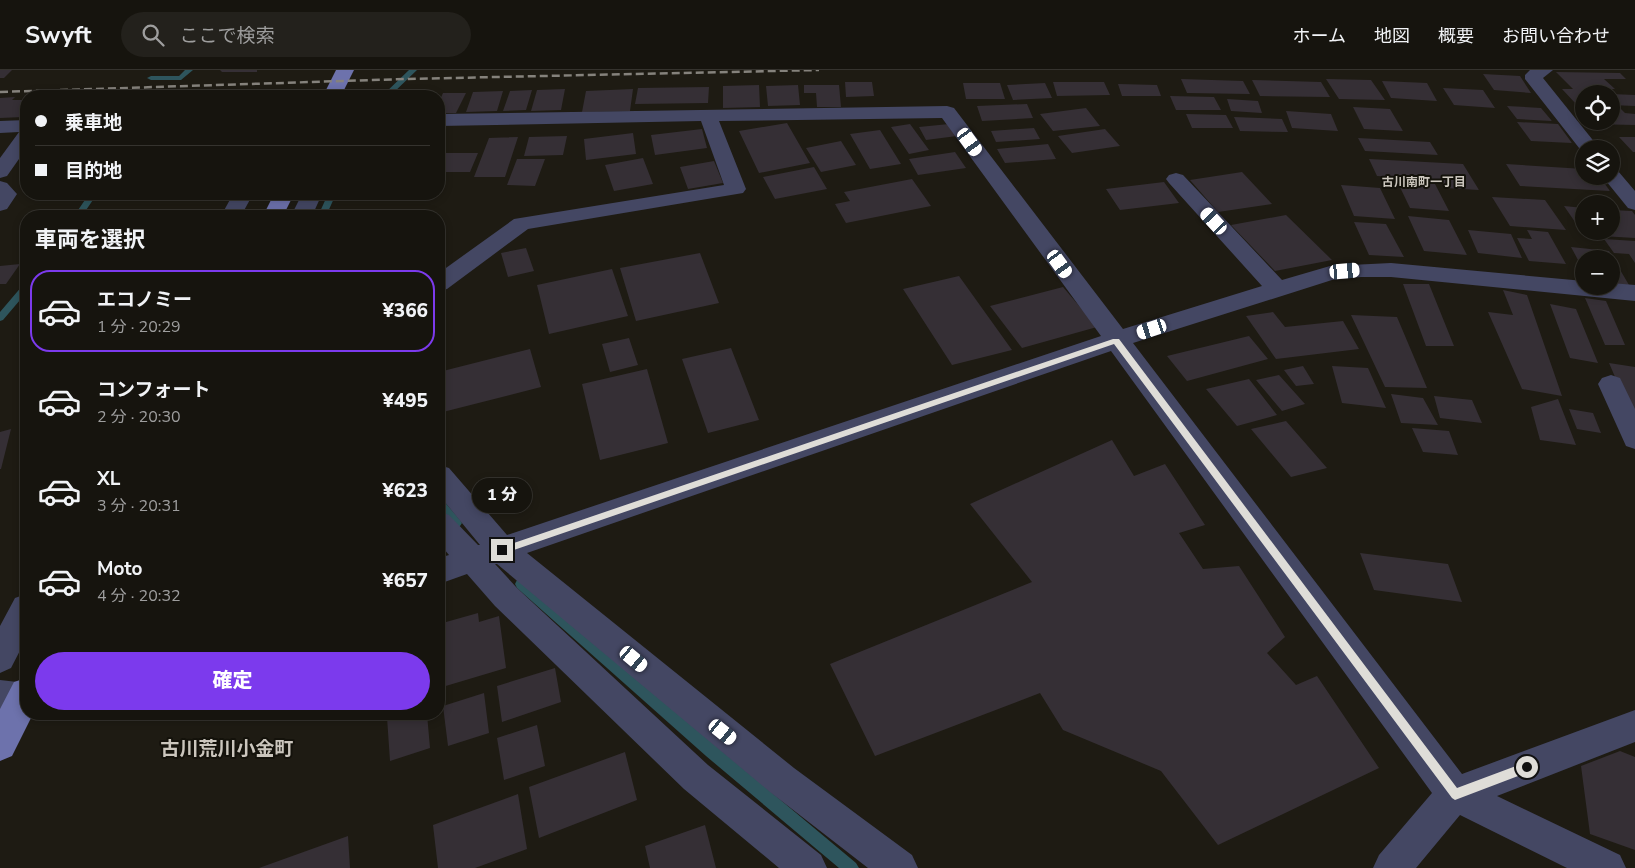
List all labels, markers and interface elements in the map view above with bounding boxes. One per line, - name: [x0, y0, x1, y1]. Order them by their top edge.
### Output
- search box: [121, 12, 471, 57]
- text: Swyft: [25, 19, 91, 51]
- icon: search: [139, 21, 167, 49]
- text: ここで検索: [179, 23, 275, 49]
- text: ホーム: [1293, 24, 1346, 48]
- text: 地図: [1374, 24, 1410, 48]
- text: 概要: [1438, 24, 1474, 48]
- text: お問い合わせ: [1502, 24, 1610, 48]
- map controls: [1575, 85, 1620, 295]
- button: locate: [1575, 85, 1620, 130]
- text: 乗車地: [65, 110, 122, 136]
- car: [955, 125, 984, 159]
- button: layers: [1575, 140, 1620, 185]
- text: 目的地: [65, 158, 122, 184]
- district label: 古川南町一丁目: [1382, 174, 1466, 190]
- button: +: [1575, 195, 1620, 240]
- car: [1198, 205, 1229, 237]
- text: 車両を選択: [35, 225, 145, 255]
- car: [1045, 247, 1074, 281]
- button: −: [1575, 250, 1620, 295]
- car: [1329, 262, 1360, 280]
- text: エコノミー: [97, 287, 192, 313]
- icon: car: [37, 289, 82, 334]
- text: ¥366: [382, 298, 428, 324]
- text: 1 分 · 20:29: [97, 316, 181, 338]
- car: [1135, 317, 1168, 341]
- text: コンフォート: [97, 377, 210, 403]
- icon: car: [37, 379, 82, 424]
- text: ¥495: [382, 388, 428, 414]
- text: 2 分 · 20:30: [97, 406, 181, 428]
- text: XL: [97, 466, 120, 492]
- icon: car: [37, 469, 82, 514]
- text: ¥623: [382, 478, 428, 504]
- callout: 1 分: [472, 478, 532, 512]
- text: 1 分: [487, 484, 517, 506]
- text: 3 分 · 20:31: [97, 495, 181, 517]
- route end: [491, 539, 513, 561]
- text: Moto: [97, 556, 143, 582]
- icon: car: [37, 559, 82, 604]
- text: ¥657: [382, 568, 428, 594]
- text: 4 分 · 20:32: [97, 585, 181, 607]
- car: [617, 644, 650, 674]
- button: 確定: [35, 652, 430, 710]
- car: [706, 717, 739, 747]
- district label: 古川荒川小金町: [160, 736, 294, 762]
- route start: [1516, 756, 1538, 778]

